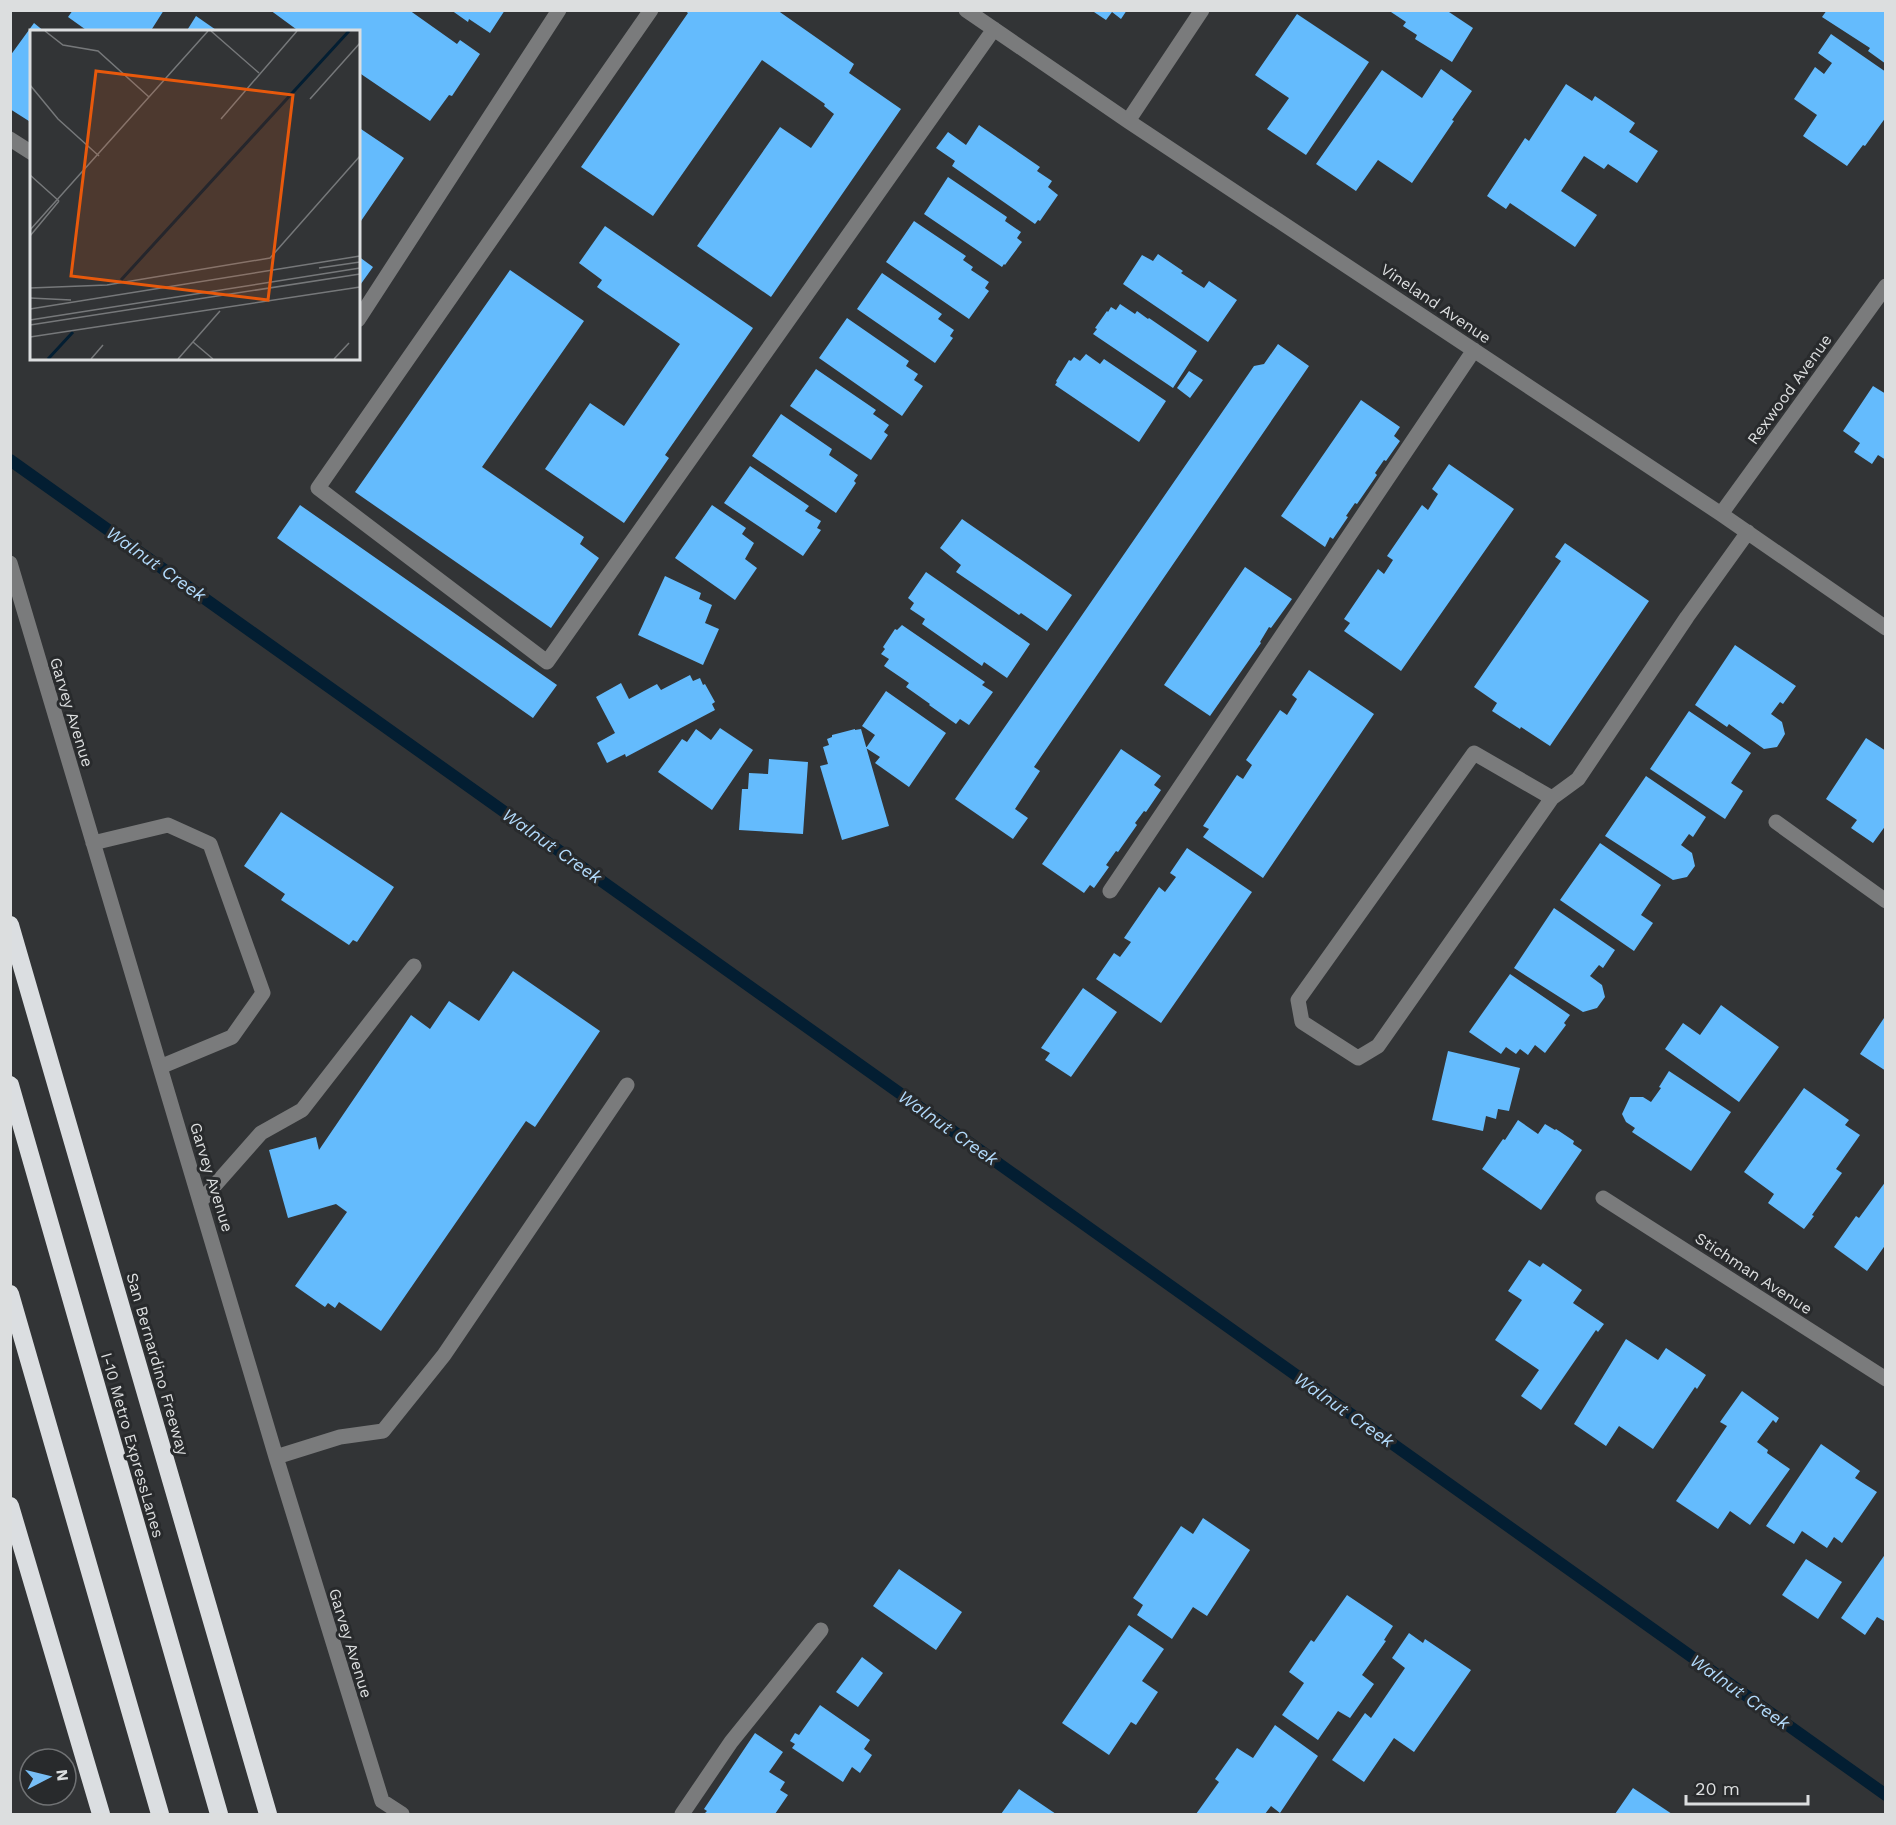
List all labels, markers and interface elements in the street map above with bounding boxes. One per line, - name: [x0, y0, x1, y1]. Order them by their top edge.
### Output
- inset map: [30, 30, 360, 360]
- street label: Vineland Avenue: [1377, 259, 1495, 347]
- street label: Rexwood Avenue: [1743, 330, 1836, 448]
- water label: Walnut Creek: [102, 521, 211, 606]
- street label: Garvey Avenue: [46, 655, 97, 769]
- water label: Walnut Creek: [498, 803, 607, 888]
- water label: Walnut Creek: [894, 1085, 1003, 1170]
- street label: Garvey Avenue: [186, 1120, 237, 1234]
- street label: Stichman Avenue: [1692, 1228, 1816, 1318]
- street label: San Bernardino Freeway: [122, 1271, 193, 1458]
- street label: I-10 Metro ExpressLanes: [97, 1350, 168, 1540]
- water label: Walnut Creek: [1290, 1367, 1399, 1452]
- street label: Garvey Avenue: [325, 1586, 376, 1700]
- water label: Walnut Creek: [1686, 1649, 1795, 1734]
- north arrow: [18, 1747, 78, 1807]
- text: N: [52, 1768, 73, 1782]
- scale bar: [1686, 1768, 1808, 1806]
- text: 20 m: [1695, 1778, 1740, 1799]

